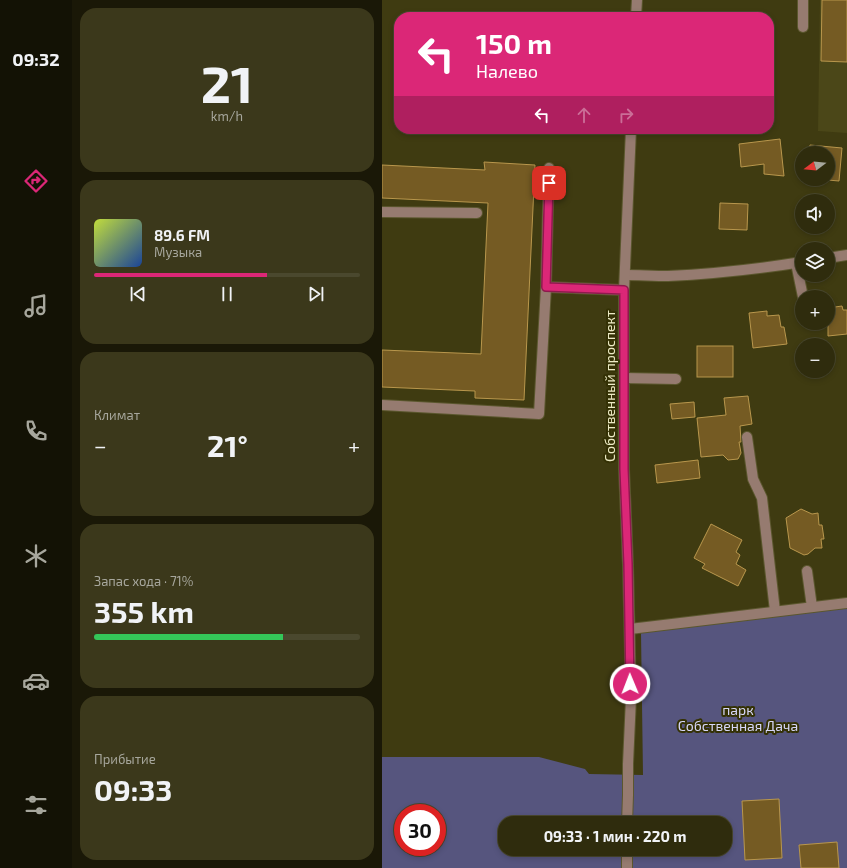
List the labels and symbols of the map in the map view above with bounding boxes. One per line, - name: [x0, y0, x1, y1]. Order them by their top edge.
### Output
- north arrow: [795, 146, 835, 186]
- pin: [532, 166, 566, 200]
- street label: Собственный проспект: [601, 310, 618, 462]
- position arrow: [609, 663, 651, 705]
- park label: парк Собственная Дача: [678, 701, 798, 734]
- speed limit sign: 30: [394, 804, 446, 856]

